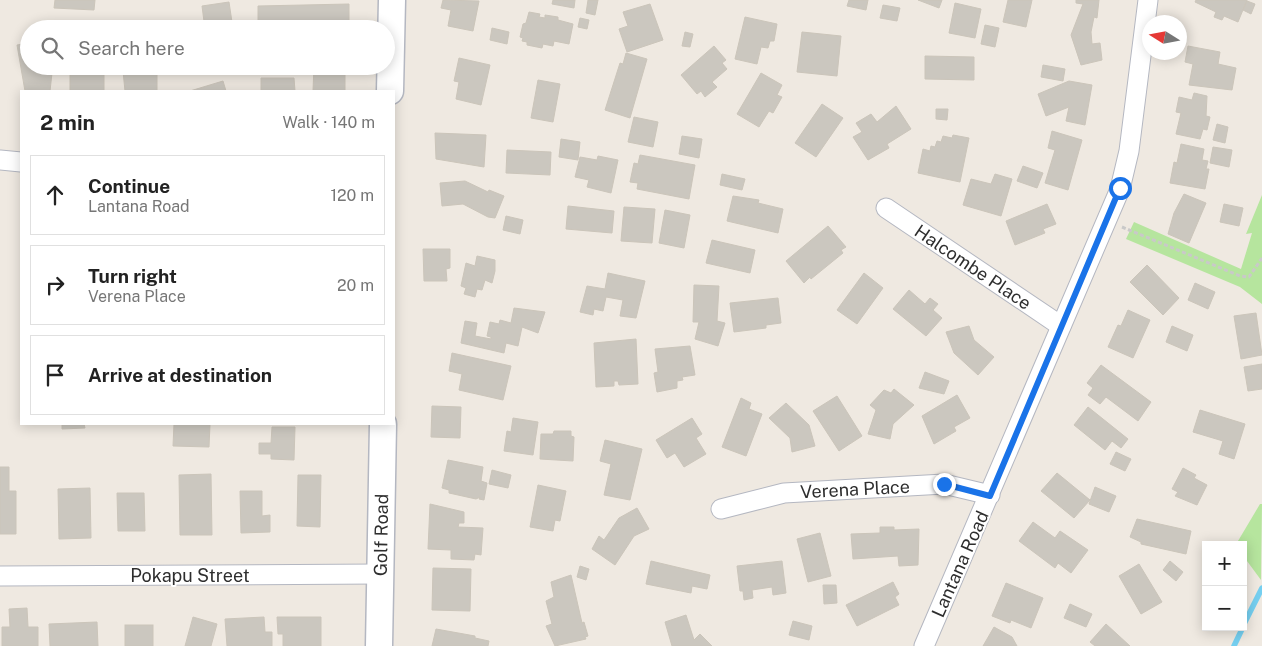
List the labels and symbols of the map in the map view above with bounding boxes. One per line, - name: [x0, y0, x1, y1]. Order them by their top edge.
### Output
- north arrow: [1142, 15, 1187, 60]
- route start: [1109, 177, 1132, 200]
- street label: Halcombe Place: [911, 220, 1035, 314]
- route end: [933, 473, 956, 496]
- street label: Verena Place: [800, 476, 910, 502]
- street label: Golf Road: [370, 494, 392, 576]
- street label: Lantana Road: [927, 508, 993, 620]
- street label: Pokapu Street: [130, 565, 250, 586]

